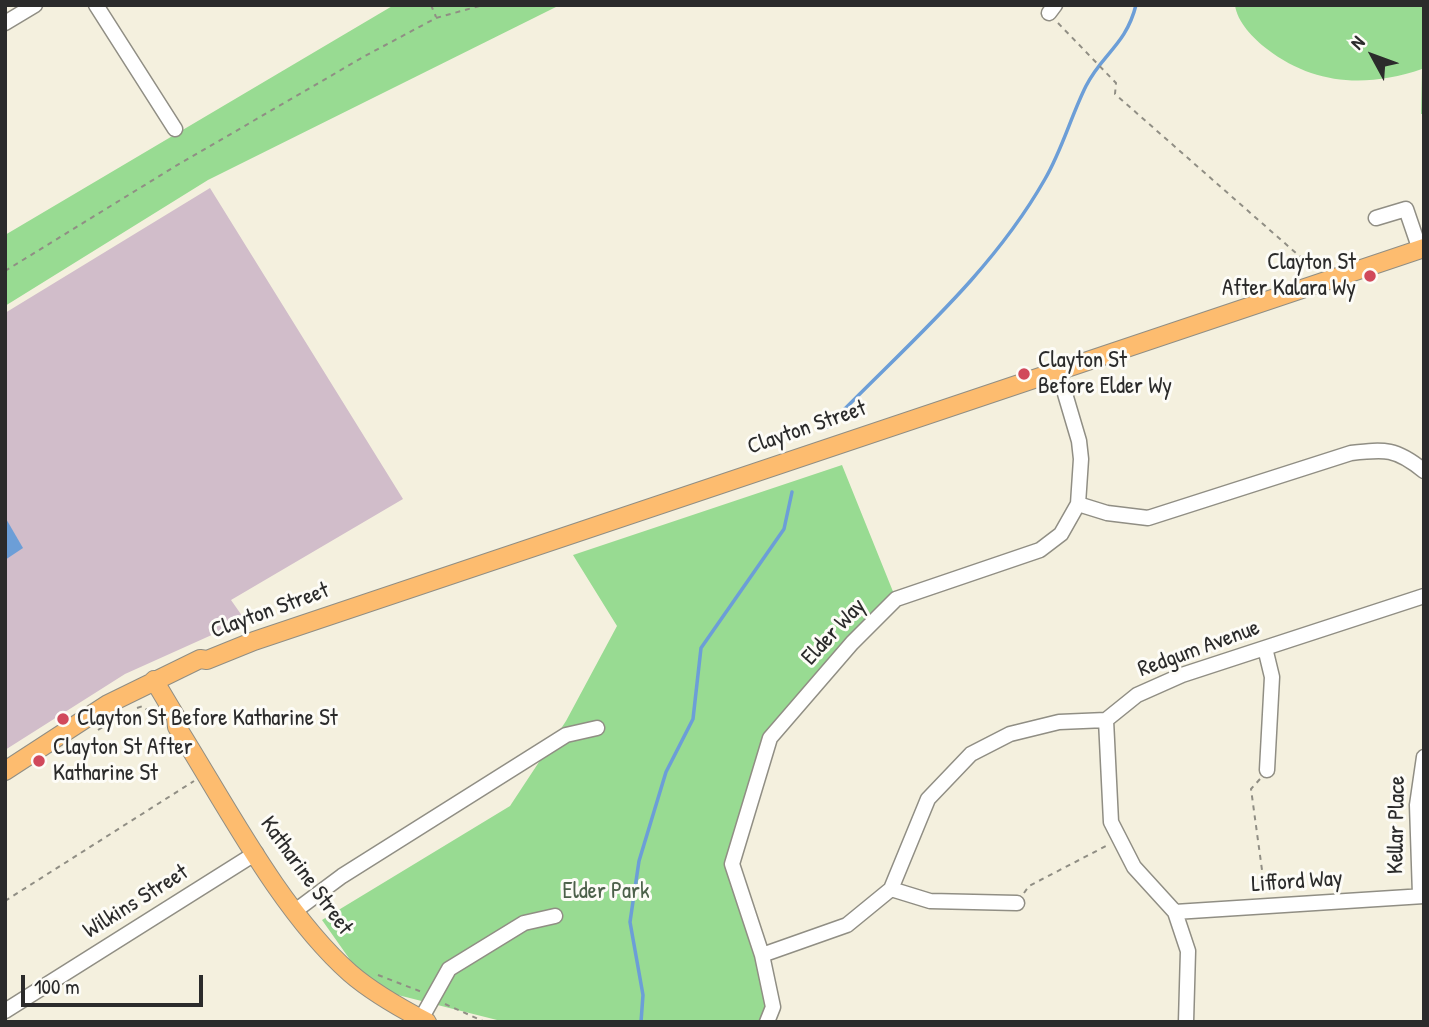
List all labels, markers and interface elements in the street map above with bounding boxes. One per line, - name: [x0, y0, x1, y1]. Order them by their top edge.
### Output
- north arrow: [1338, 21, 1408, 91]
- text: N: [1344, 30, 1370, 55]
- place label: Clayton St After Kalara Wy: [1222, 249, 1356, 303]
- marker: Clayton St After Kalara Wy: [1362, 268, 1378, 284]
- place label: Clayton St Before Elder Wy: [1038, 347, 1172, 401]
- marker: Clayton St Before Elder Wy: [1016, 366, 1032, 382]
- street label: Clayton Street: [744, 395, 870, 461]
- street label: Clayton Street: [207, 577, 333, 645]
- street label: Elder Way: [796, 593, 872, 671]
- street label: Redgum Avenue: [1134, 614, 1264, 684]
- place label: Clayton St Before Katharine St: [77, 705, 338, 733]
- marker: Clayton St Before Katharine St: [55, 711, 71, 727]
- place label: Clayton St After Katharine St: [53, 734, 192, 788]
- marker: Clayton St After Katharine St: [31, 753, 47, 769]
- street label: Kellar Place: [1382, 776, 1412, 874]
- street label: Katharine Street: [254, 811, 358, 941]
- street label: Wilkins Street: [79, 859, 193, 945]
- street label: Lifford Way: [1251, 865, 1343, 899]
- park label: Elder Park: [562, 878, 650, 906]
- scale bar: [24, 960, 206, 1004]
- text: 100 m: [34, 972, 80, 1001]

